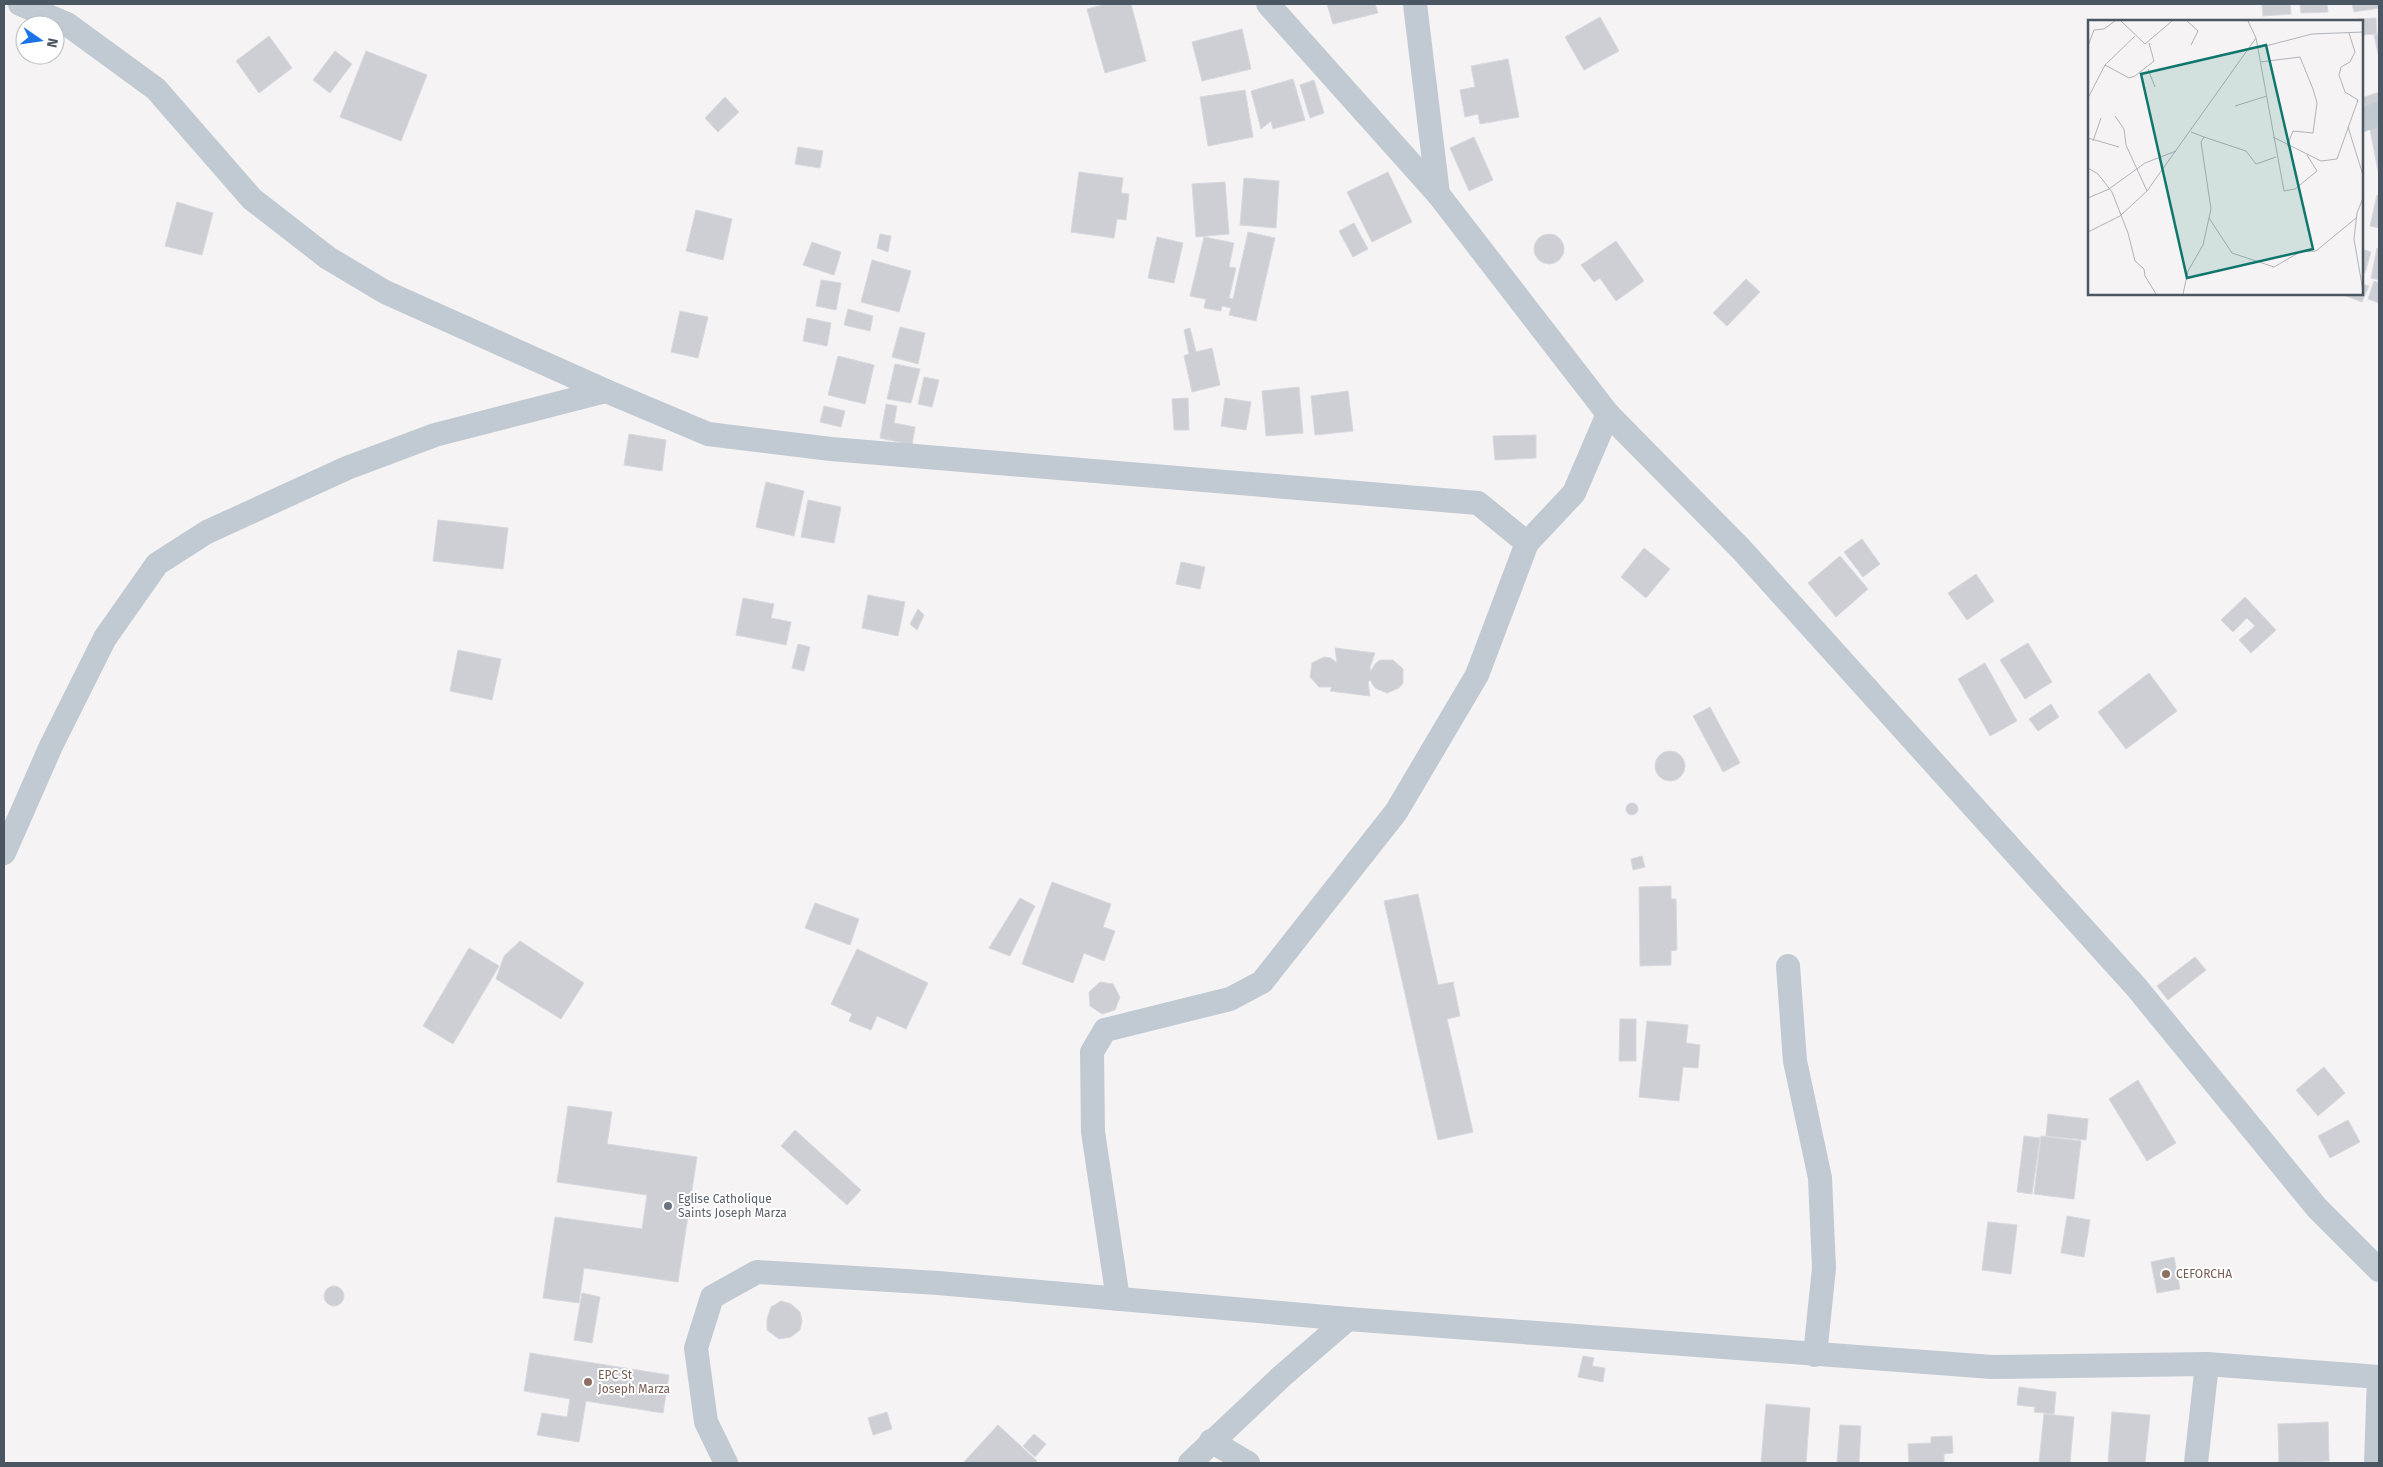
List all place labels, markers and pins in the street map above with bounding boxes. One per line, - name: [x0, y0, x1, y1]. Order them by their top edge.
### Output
- place label: Eglise Catholique Saints Joseph Marza: [678, 1192, 787, 1220]
- marker: Eglise Catholique Saints Joseph Marza: [662, 1200, 674, 1212]
- place label: CEFORCHA: [2176, 1267, 2232, 1281]
- marker: CEFORCHA: [2160, 1268, 2172, 1280]
- place label: EPC St Joseph Marza: [598, 1368, 670, 1396]
- marker: EPC St Joseph Marza: [582, 1376, 594, 1388]

